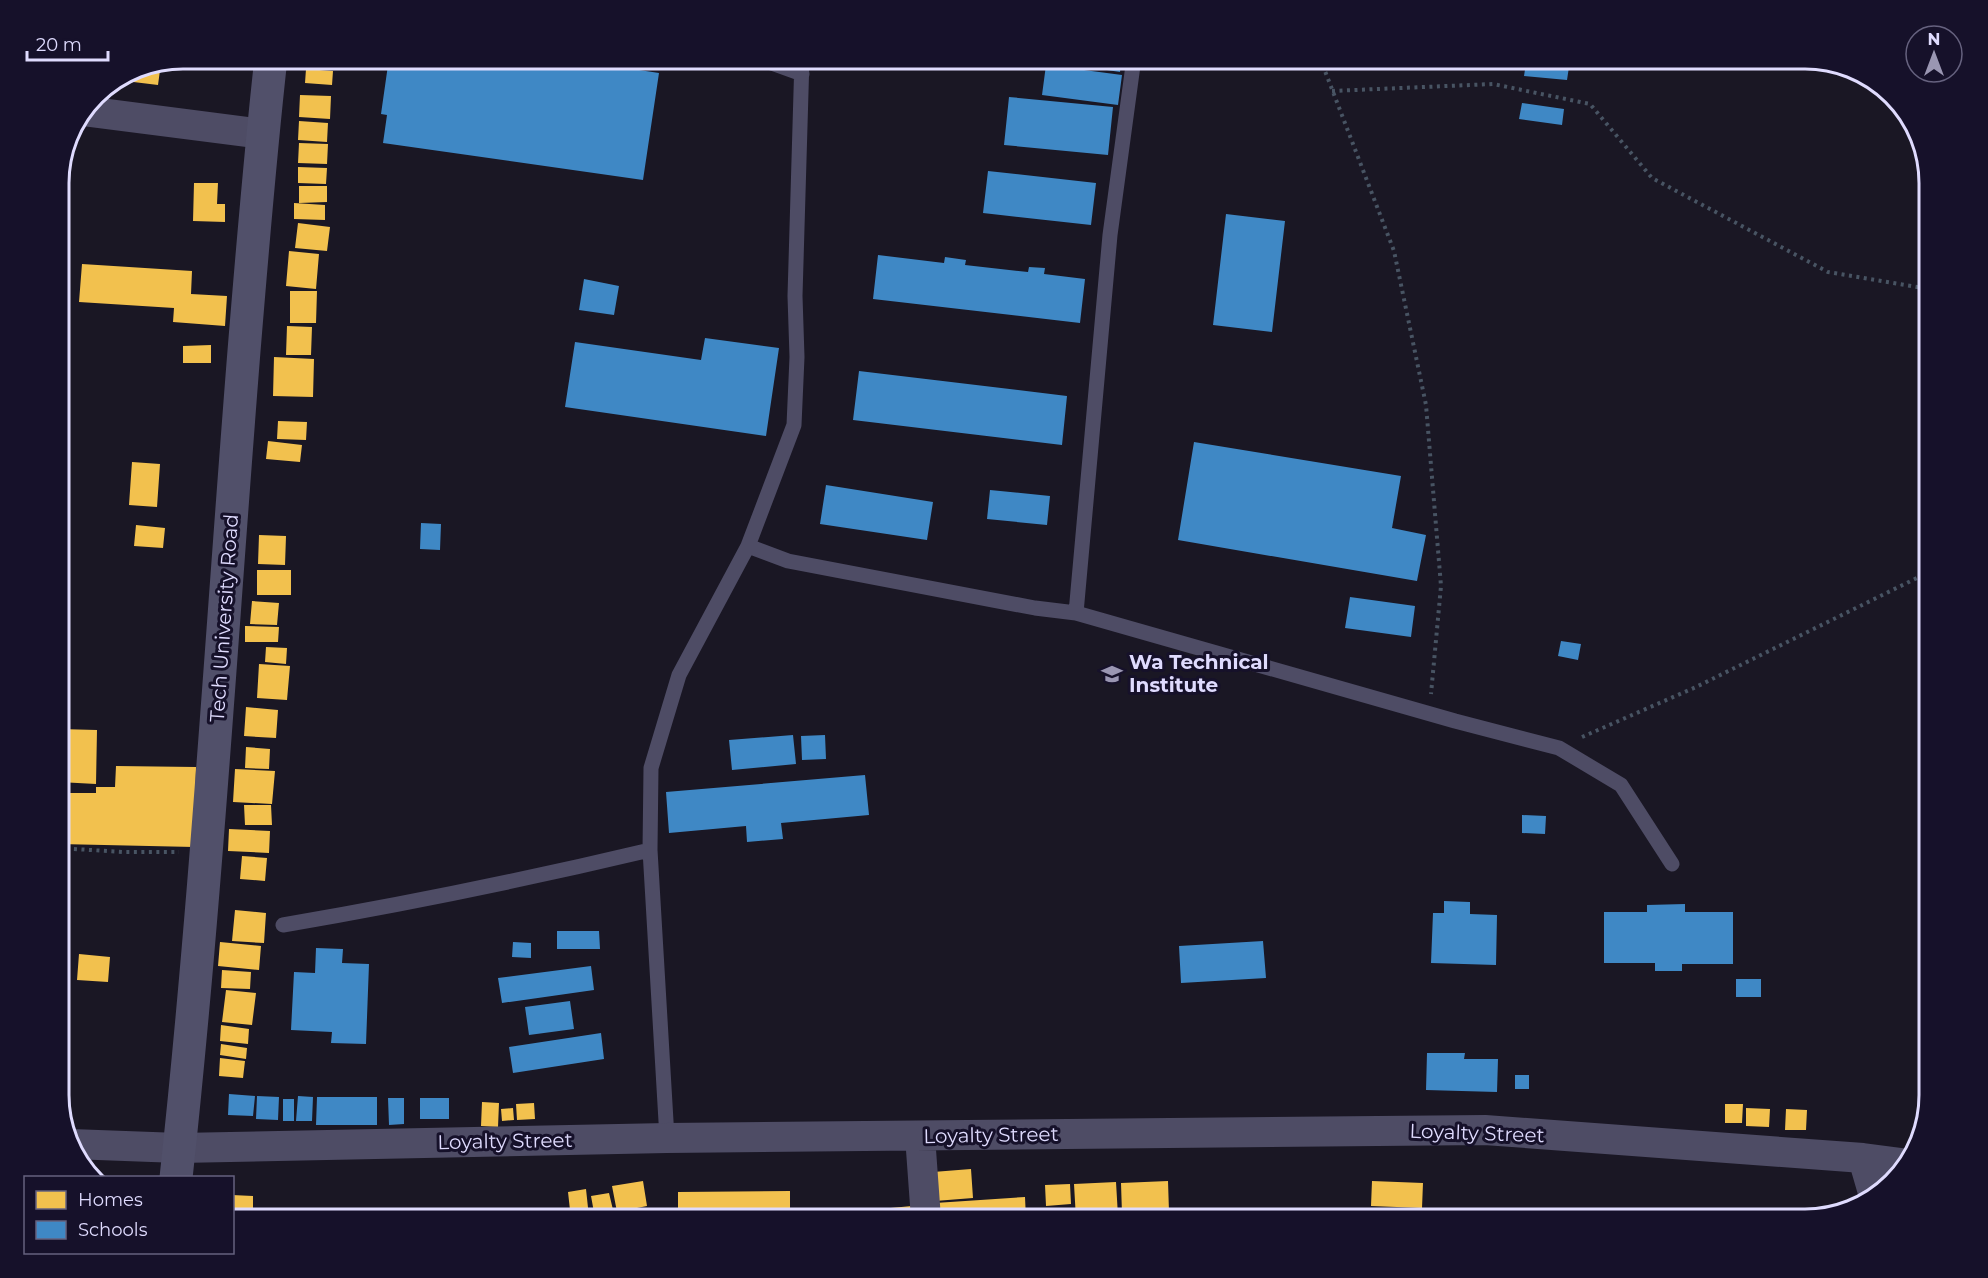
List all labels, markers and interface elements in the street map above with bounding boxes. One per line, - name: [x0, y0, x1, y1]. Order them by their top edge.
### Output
- scale bar: [27, 24, 108, 62]
- north arrow: [1904, 24, 1964, 84]
- text: N: [1928, 30, 1940, 49]
- text: 20 m: [36, 34, 82, 56]
- street label: Tech University Road: [205, 513, 243, 723]
- place label: Wa Technical Institute: [1129, 650, 1269, 697]
- school or university icon: Wa Technical Institute: [1100, 662, 1124, 686]
- street label: Loyalty Street: [1409, 1119, 1545, 1147]
- street label: Loyalty Street: [923, 1122, 1059, 1148]
- street label: Loyalty Street: [437, 1128, 573, 1154]
- legend: [24, 1176, 234, 1254]
- text: Homes: [78, 1189, 143, 1211]
- text: Schools: [78, 1219, 148, 1241]

